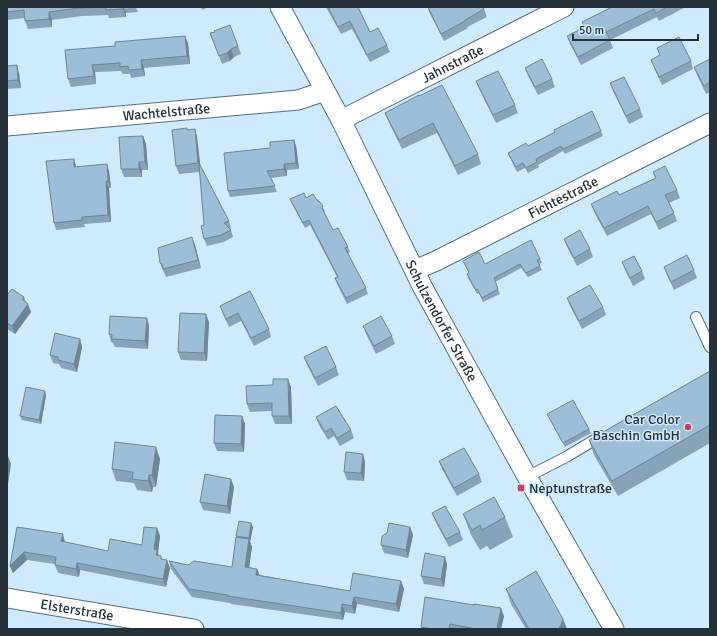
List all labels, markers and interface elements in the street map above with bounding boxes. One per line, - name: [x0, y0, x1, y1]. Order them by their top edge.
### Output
- scale bar: [573, 16, 698, 42]
- text: 50 m: [579, 23, 604, 38]
- street label: Jahnstraße: [419, 41, 486, 86]
- street label: Wachtelstraße: [122, 99, 211, 124]
- street label: Fichtestraße: [525, 172, 601, 222]
- street label: Schulzendorfer Straße: [402, 257, 481, 384]
- place label: Car Color Baschin GmbH: [593, 411, 681, 444]
- marker: Car Color Baschin GmbH: [683, 422, 693, 432]
- place label: Neptunstraße: [529, 480, 612, 497]
- marker: Neptunstraße: [516, 483, 526, 493]
- street label: Elsterstraße: [39, 595, 115, 624]

